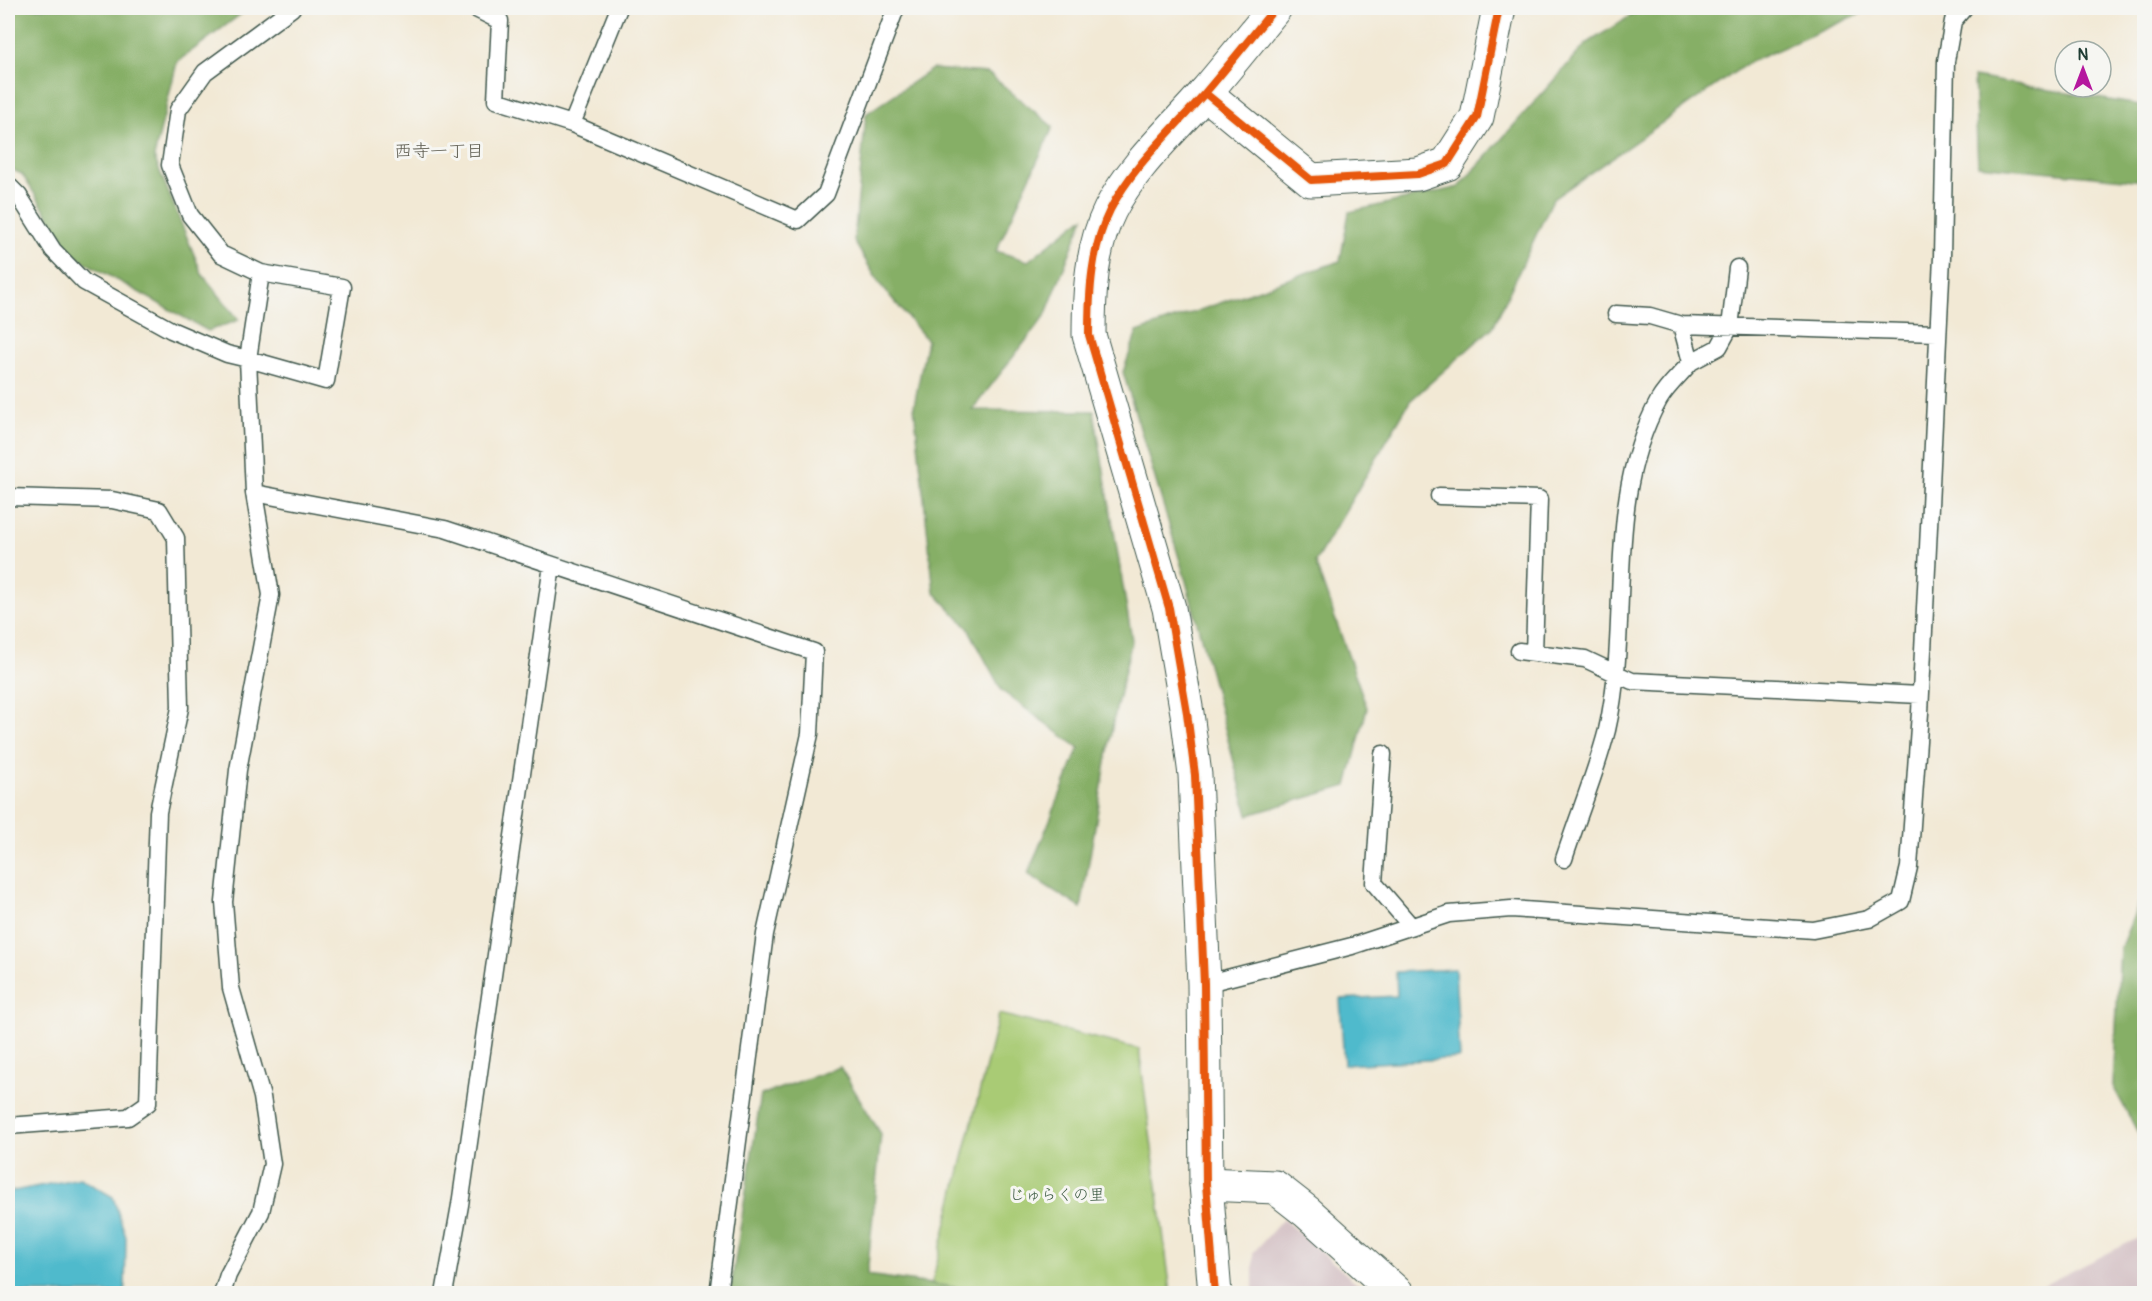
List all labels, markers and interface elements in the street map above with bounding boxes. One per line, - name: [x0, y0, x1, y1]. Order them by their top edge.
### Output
- north arrow: [2053, 39, 2113, 99]
- text: N: [2078, 45, 2089, 65]
- district label: 西寺一丁目: [394, 140, 484, 163]
- park label: じゅらくの里: [1009, 1185, 1105, 1205]

